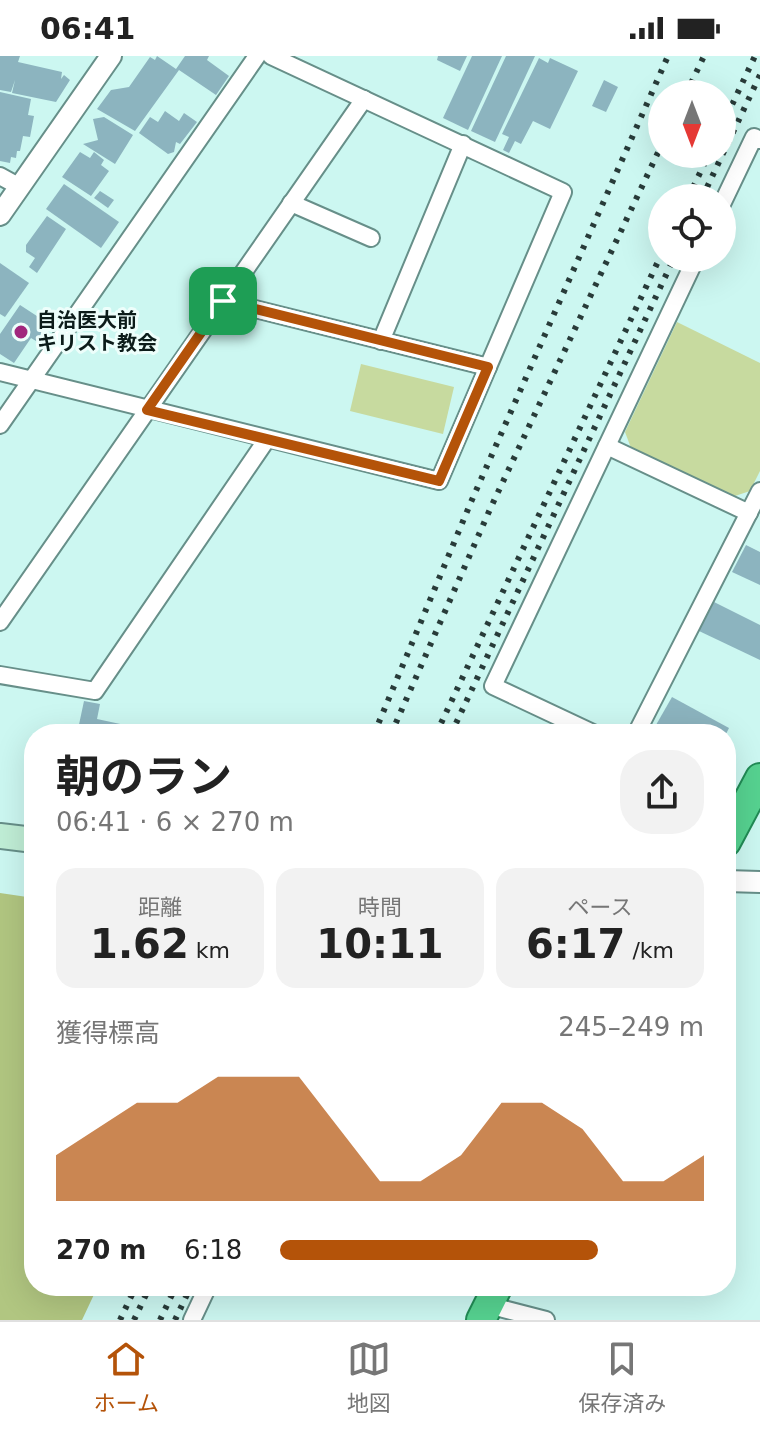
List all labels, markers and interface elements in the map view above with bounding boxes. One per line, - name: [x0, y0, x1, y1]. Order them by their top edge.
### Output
- text: 06:41: [40, 11, 136, 46]
- north arrow: [648, 80, 736, 168]
- map controls: [648, 80, 736, 272]
- button: locate: [648, 184, 736, 272]
- pin: [189, 267, 257, 335]
- icon: arrive: [201, 279, 245, 323]
- place label: 自治医大前 キリスト教会: [37, 308, 157, 355]
- marker: 自治医大前 キリスト教会: [12, 323, 30, 341]
- button: share: [620, 750, 704, 834]
- text: 朝のラン: [56, 751, 232, 802]
- text: 06:41 · 6 × 270 m: [56, 807, 294, 837]
- text: 距離: [138, 895, 182, 920]
- text: 時間: [358, 895, 402, 920]
- text: ペース: [568, 895, 632, 920]
- text: 1.62: [90, 921, 189, 967]
- text: 10:11: [316, 921, 444, 967]
- text: 6:17: [526, 921, 625, 967]
- text: km: [189, 938, 230, 963]
- text: /km: [625, 938, 674, 963]
- text: 245–249 m: [558, 1012, 704, 1042]
- text: 獲得標高: [56, 1018, 160, 1048]
- text: 270 m: [56, 1235, 146, 1265]
- text: 6:18: [184, 1235, 242, 1265]
- tab: ホーム: [94, 1337, 159, 1417]
- tab: 地図: [347, 1337, 391, 1417]
- tab: 保存済み: [578, 1337, 666, 1417]

